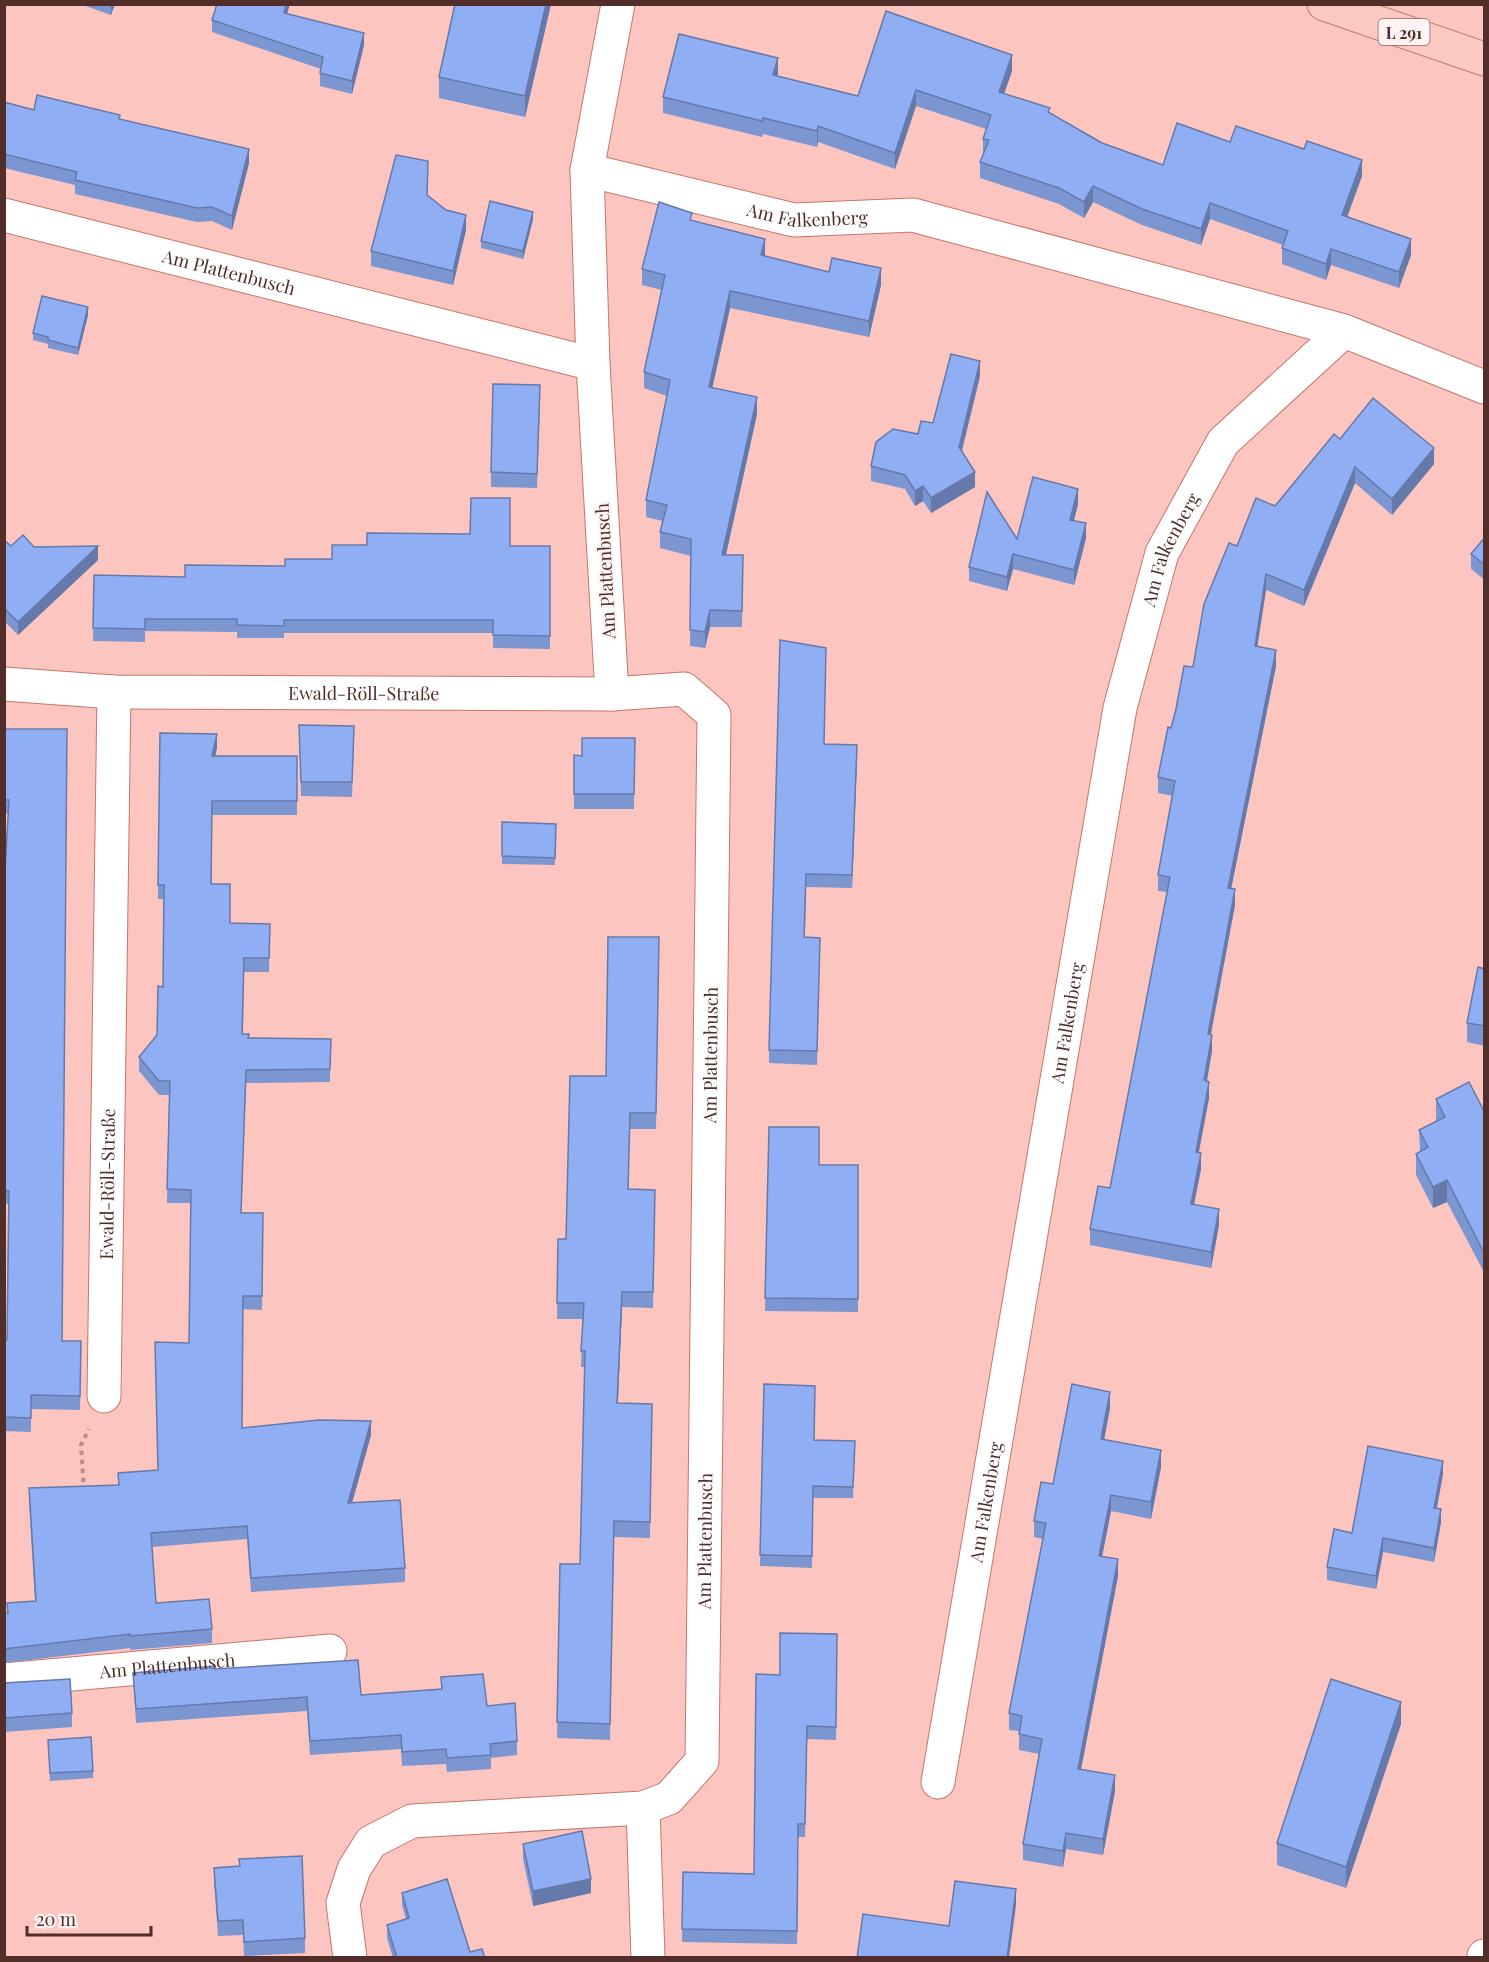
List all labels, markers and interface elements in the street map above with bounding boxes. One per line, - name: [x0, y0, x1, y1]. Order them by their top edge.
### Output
- road number: L 291: [1378, 19, 1430, 45]
- street label: Am Falkenberg: [744, 197, 869, 232]
- street label: Am Plattenbusch: [159, 243, 298, 300]
- street label: Am Falkenberg: [1136, 488, 1205, 610]
- street label: Am Plattenbusch: [589, 502, 621, 641]
- street label: Ewald-Röll-Straße: [288, 681, 439, 705]
- street label: Am Falkenberg: [1044, 960, 1089, 1086]
- street label: Am Plattenbusch: [697, 986, 723, 1124]
- street label: Ewald-Röll-Straße: [94, 1108, 120, 1260]
- street label: Am Falkenberg: [963, 1439, 1008, 1565]
- street label: Am Plattenbusch: [692, 1472, 717, 1610]
- street label: Am Plattenbusch: [97, 1647, 237, 1684]
- scale bar: [27, 1899, 152, 1937]
- text: 20 m: [36, 1907, 76, 1931]

